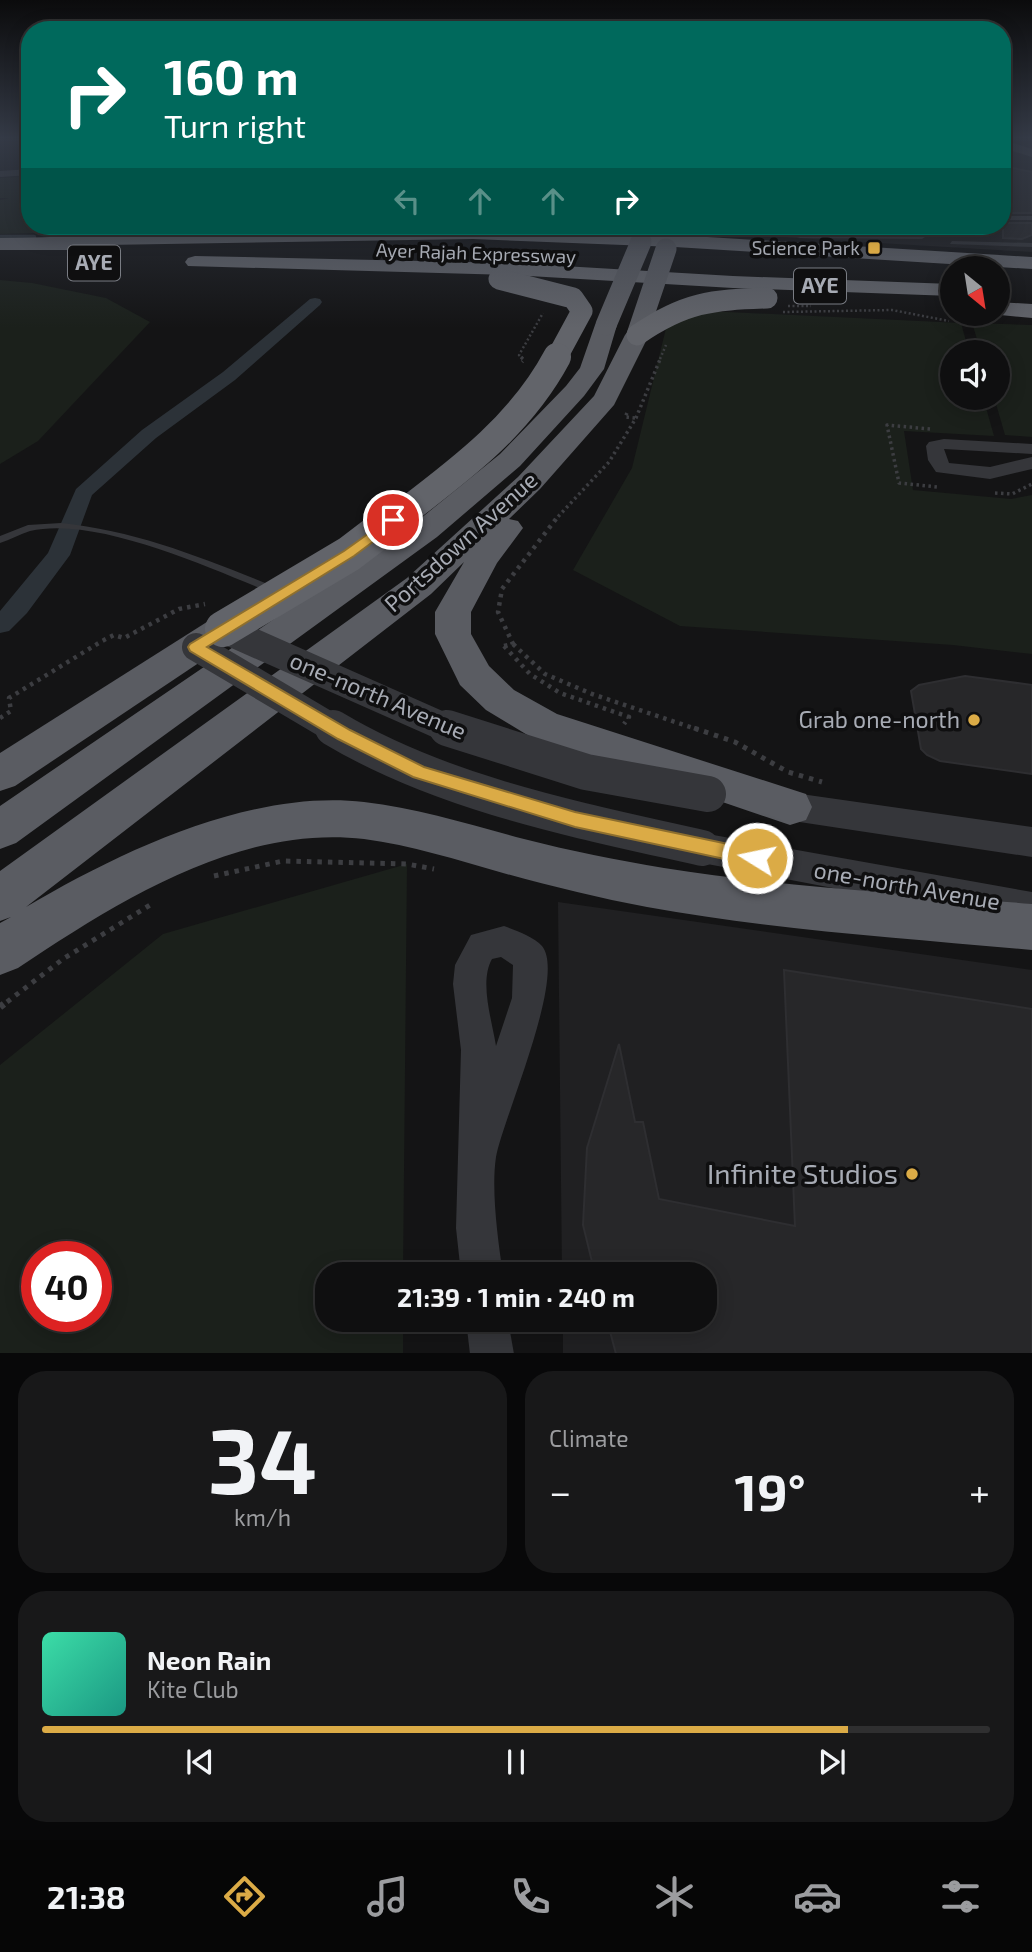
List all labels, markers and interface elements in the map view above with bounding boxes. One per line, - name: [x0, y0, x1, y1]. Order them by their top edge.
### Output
- text: 160 m: [164, 46, 299, 105]
- icon: right: [49, 49, 140, 140]
- text: Turn right: [164, 106, 306, 144]
- icon: left: [388, 182, 426, 220]
- icon: ahead: [461, 182, 499, 220]
- icon: ahead: [534, 182, 572, 220]
- icon: right: [607, 182, 645, 220]
- place label: Science Park: [752, 236, 860, 259]
- street label: Ayer Rajah Expressway: [376, 238, 577, 267]
- marker: Science Park: [866, 240, 882, 256]
- road number: AYE: [68, 246, 120, 280]
- north arrow: [940, 256, 1010, 326]
- map controls: [940, 256, 1010, 410]
- road number: AYE: [794, 268, 846, 304]
- button: sound: [940, 340, 1010, 410]
- street label: Portsdown Avenue: [378, 465, 543, 617]
- pin: [363, 490, 423, 550]
- icon: arrive: [374, 501, 412, 539]
- street label: one-north Avenue: [286, 645, 471, 745]
- place label: Grab one-north: [799, 705, 960, 733]
- marker: Grab one-north: [966, 712, 982, 728]
- position arrow: [720, 821, 794, 895]
- street label: one-north Avenue: [812, 855, 1002, 915]
- place label: Infinite Studios: [707, 1156, 898, 1190]
- marker: Infinite Studios: [904, 1166, 920, 1182]
- speed limit sign: 40: [21, 1241, 112, 1332]
- text: 21:39 · 1 min · 240 m: [397, 1281, 635, 1312]
- text: 34: [208, 1403, 317, 1512]
- text: Climate: [549, 1424, 629, 1452]
- text: 19°: [735, 1459, 806, 1521]
- text: −: [549, 1468, 571, 1514]
- text: +: [969, 1468, 990, 1514]
- text: km/h: [234, 1503, 291, 1531]
- text: Neon Rain: [147, 1644, 271, 1675]
- text: Kite Club: [147, 1675, 239, 1703]
- icon: previous: [181, 1743, 219, 1781]
- icon: pause: [497, 1743, 535, 1781]
- icon: next: [813, 1743, 851, 1781]
- icon: directions: [220, 1872, 269, 1921]
- icon: music: [363, 1872, 412, 1921]
- icon: phone: [506, 1872, 555, 1921]
- icon: climate: [650, 1872, 699, 1921]
- icon: car: [793, 1872, 842, 1921]
- icon: filters: [936, 1872, 985, 1921]
- text: 21:38: [47, 1877, 126, 1915]

